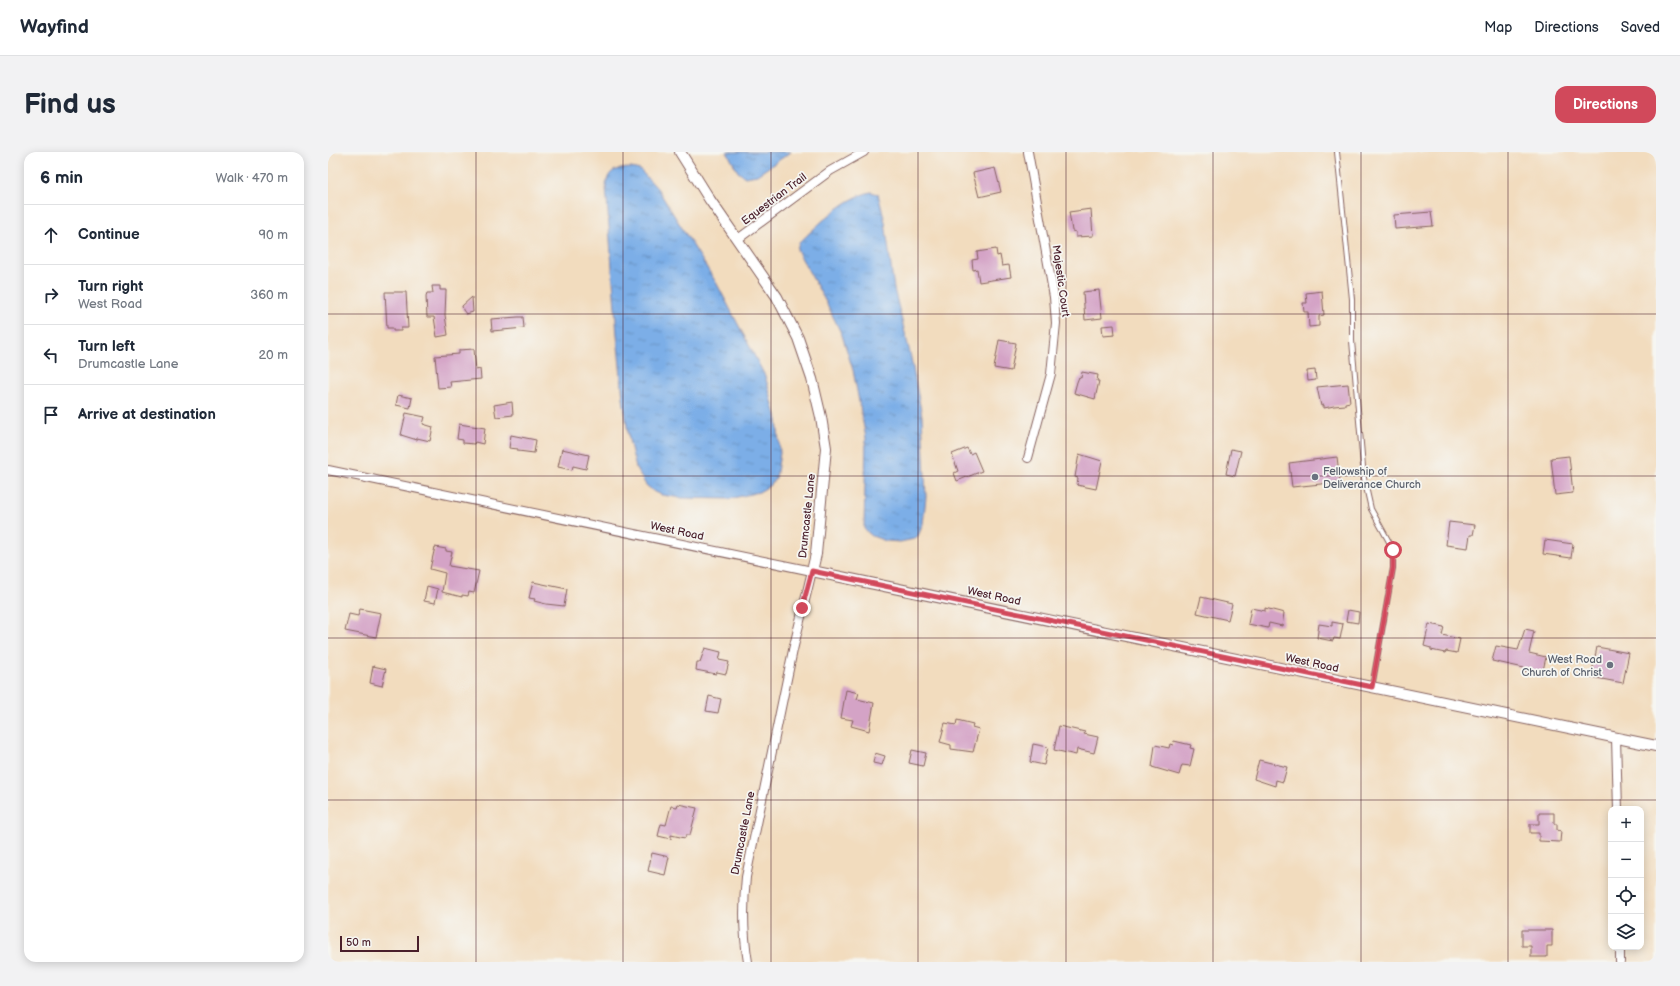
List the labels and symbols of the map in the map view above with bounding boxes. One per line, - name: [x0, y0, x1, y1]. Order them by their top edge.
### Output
- street label: Equestrian Trail: [739, 170, 809, 228]
- street label: Majestic Court: [1050, 244, 1073, 318]
- place label: Fellowship of Deliverance Church: [1323, 465, 1421, 491]
- marker: Fellowship of Deliverance Church: [1310, 472, 1320, 482]
- street label: Drumcastle Lane: [796, 473, 818, 559]
- street label: West Road: [649, 519, 705, 543]
- route start: [1384, 541, 1402, 559]
- street label: West Road: [966, 584, 1022, 608]
- route end: [793, 599, 811, 617]
- street label: West Road: [1284, 651, 1340, 675]
- place label: West Road Church of Christ: [1522, 653, 1603, 679]
- marker: West Road Church of Christ: [1605, 660, 1615, 670]
- street label: Drumcastle Lane: [729, 790, 758, 876]
- scale bar: [340, 934, 419, 953]

